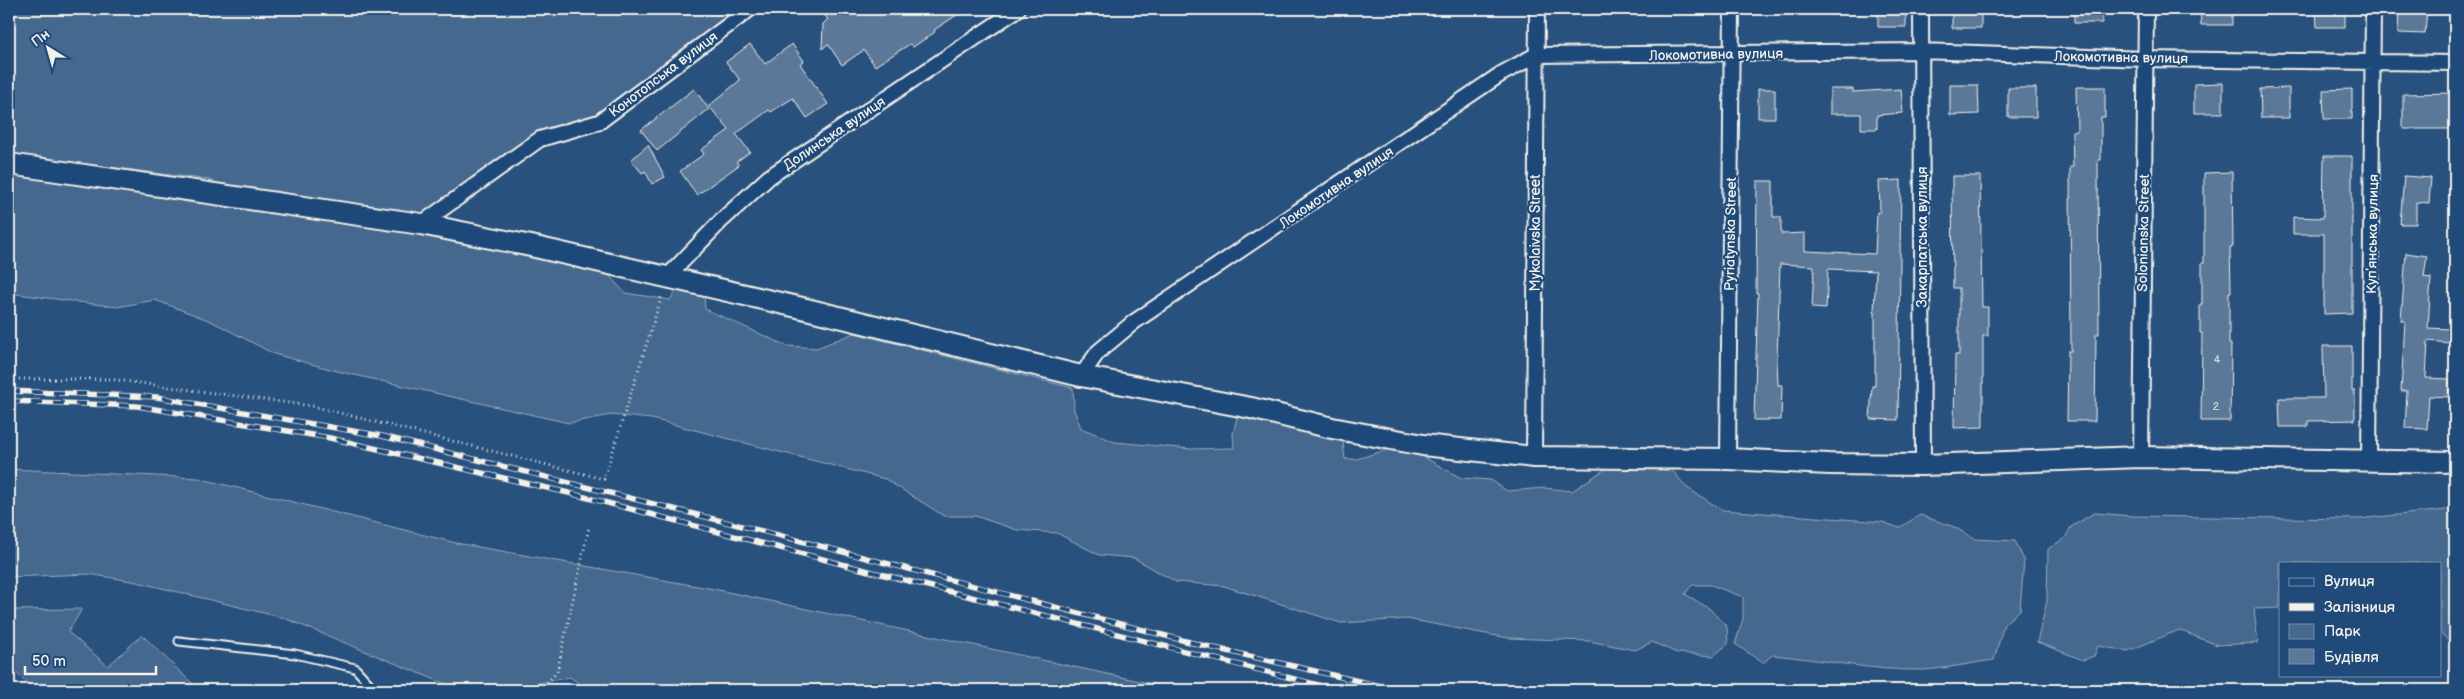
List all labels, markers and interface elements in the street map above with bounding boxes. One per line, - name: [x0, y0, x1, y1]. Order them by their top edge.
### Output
- north arrow: [22, 22, 72, 72]
- text: Пн: [28, 26, 53, 50]
- street label: Конотопська вулиця: [606, 28, 721, 121]
- street label: Локомотивна вулиця: [1648, 45, 1783, 64]
- street label: Локомотивна вулиця: [2053, 48, 2188, 67]
- street label: Долинська вулиця: [780, 93, 889, 174]
- street label: Локомотивна вулиця: [1275, 143, 1397, 233]
- street label: Закарпатська вулиця: [1914, 166, 1931, 308]
- street label: Solonianska Street: [2134, 173, 2153, 292]
- street label: Mykolaivska Street: [1527, 174, 1544, 291]
- street label: Купʼянська вулиця: [2363, 174, 2382, 294]
- street label: Pyriatynska Street: [1721, 176, 1740, 291]
- house number: 4: [2214, 353, 2221, 366]
- house number: 2: [2213, 400, 2220, 413]
- legend: [2279, 562, 2442, 676]
- text: Вулиця: [2324, 572, 2375, 591]
- text: Залізниця: [2324, 598, 2395, 617]
- text: Парк: [2324, 622, 2361, 641]
- scale bar: [25, 644, 156, 676]
- text: Будівля: [2324, 648, 2379, 667]
- text: 50 m: [32, 652, 66, 671]

